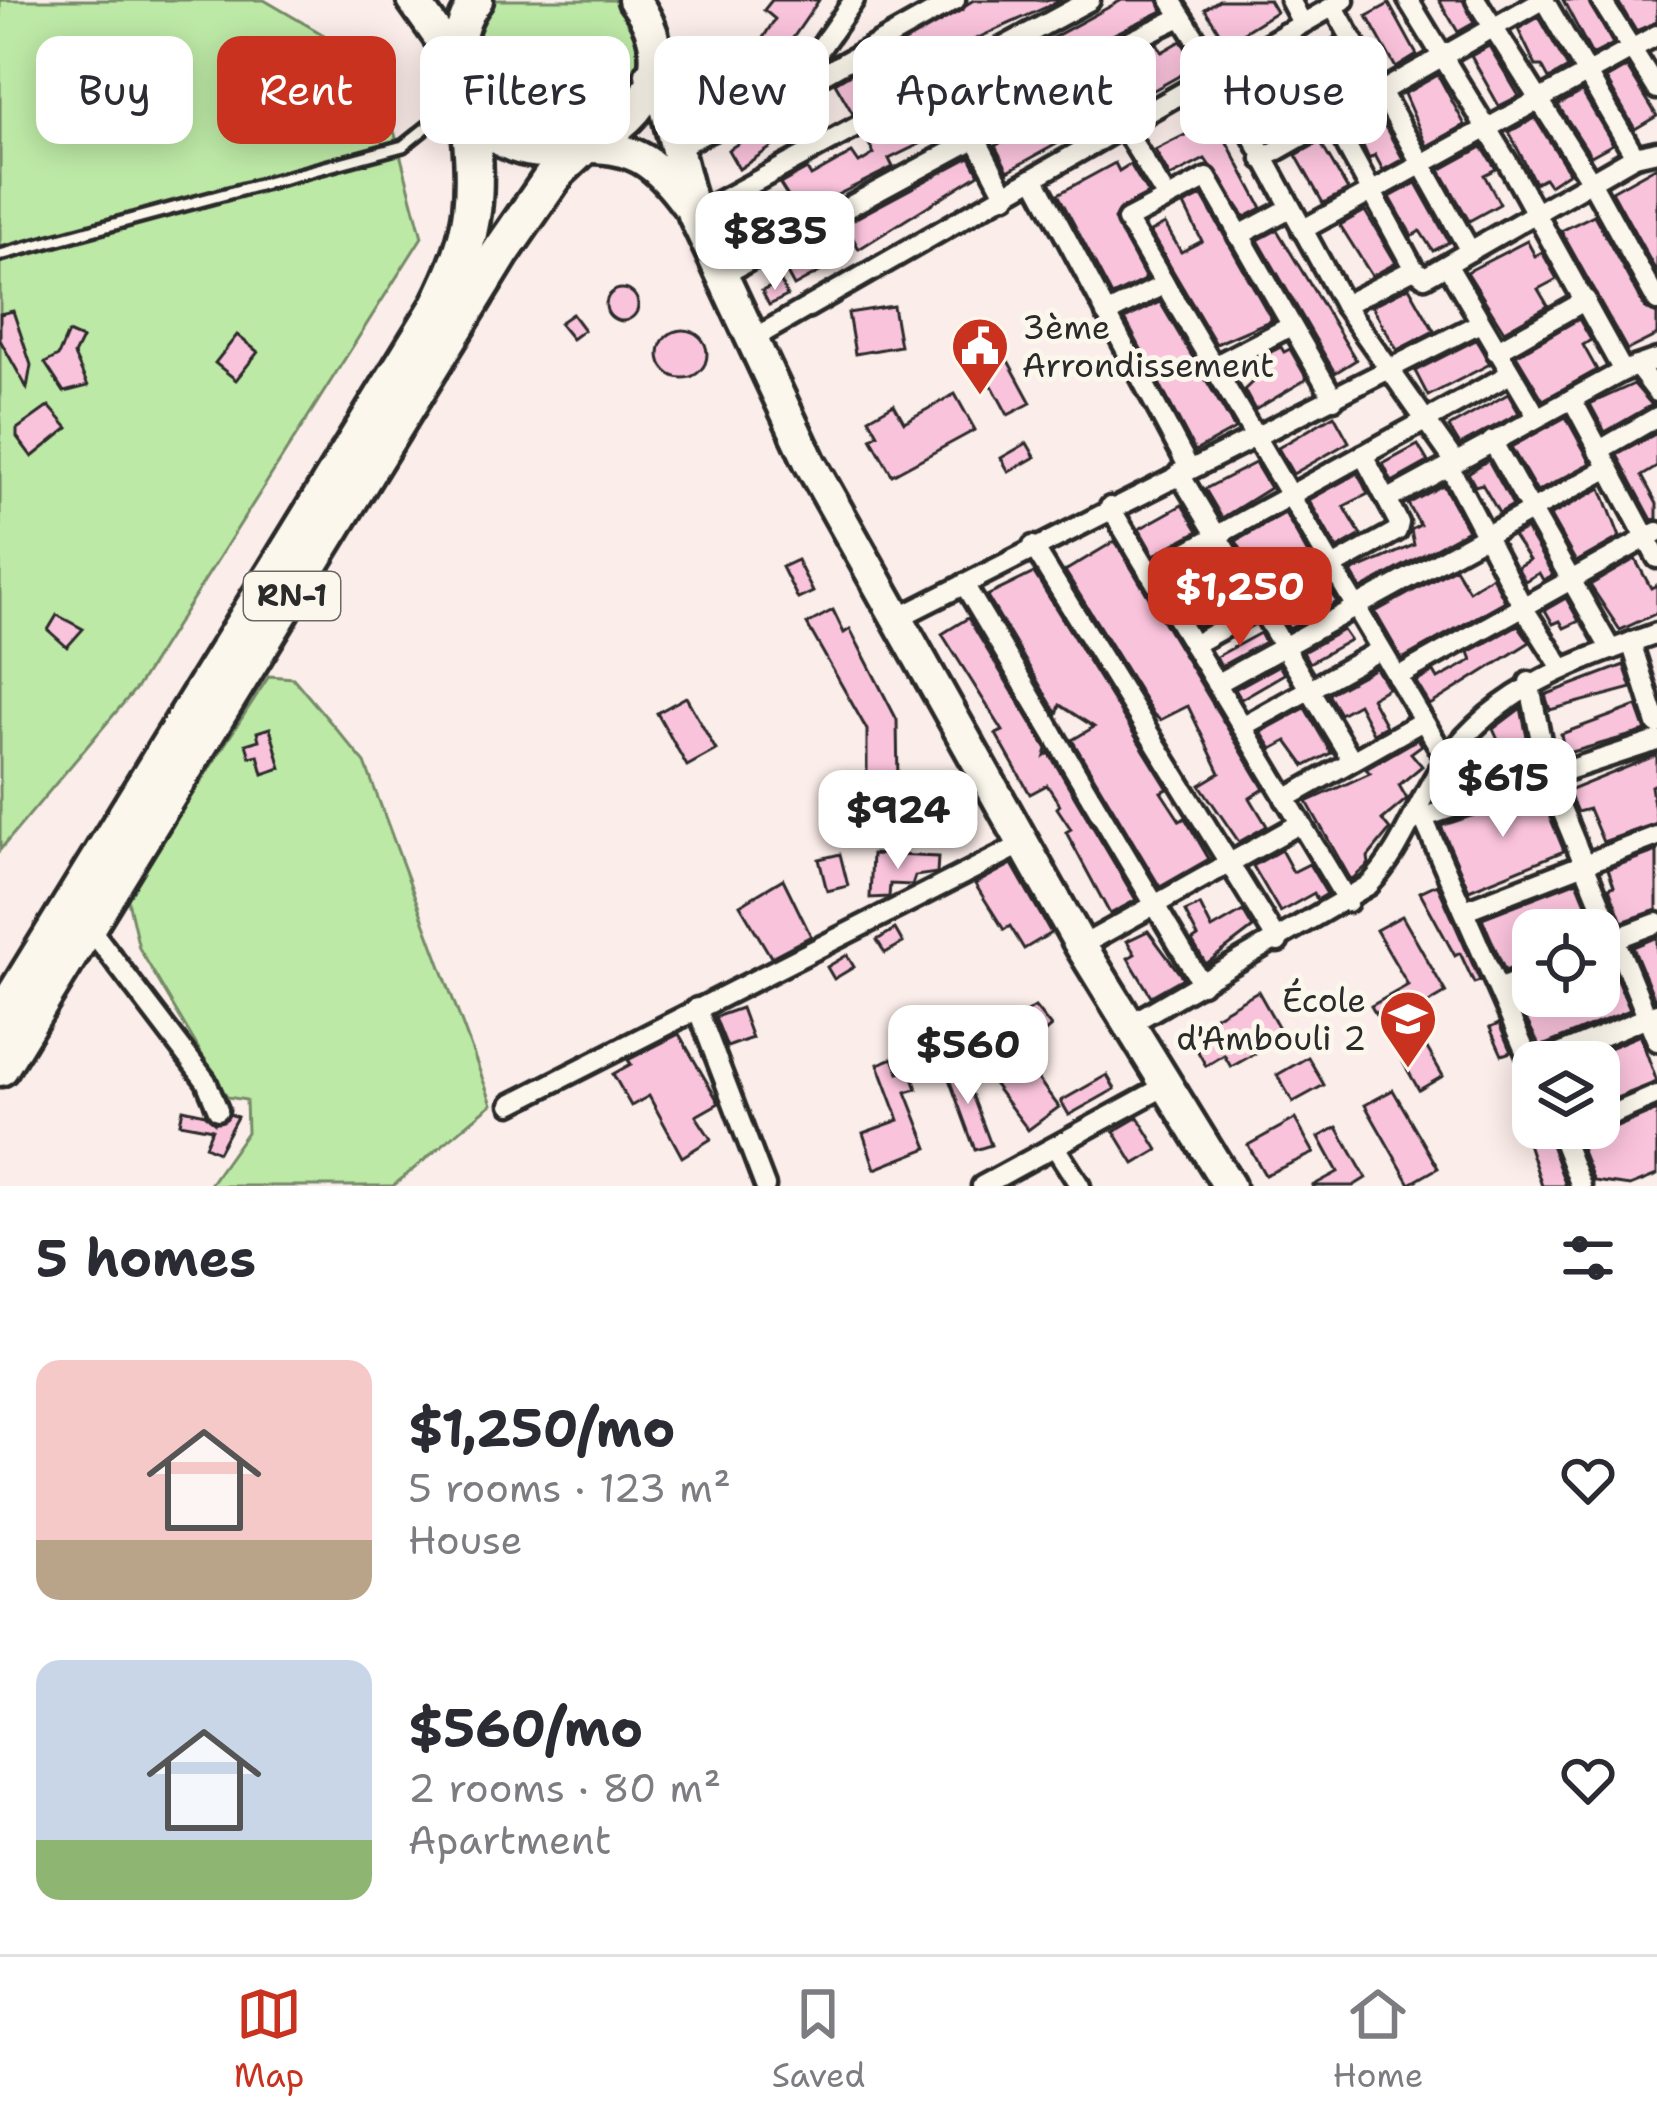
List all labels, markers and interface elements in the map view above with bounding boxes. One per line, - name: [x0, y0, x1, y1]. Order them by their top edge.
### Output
- chip: Buy: [36, 36, 193, 144]
- chip: Rent: [217, 36, 396, 144]
- chip: Filters: [420, 36, 630, 144]
- chip: New: [654, 36, 829, 144]
- chip: Apartment: [853, 36, 1156, 144]
- chip: House: [1180, 36, 1387, 144]
- pin: $835: [704, 191, 846, 293]
- text: $835: [722, 204, 828, 256]
- place label: 3ème Arrondissement: [1022, 305, 1274, 388]
- public building icon: 3ème Arrondissement: [949, 315, 1011, 397]
- pin: $1,250: [1142, 547, 1338, 649]
- text: $1,250: [1175, 560, 1305, 612]
- road number: RN-1: [244, 572, 340, 620]
- pin: $615: [1432, 738, 1574, 840]
- text: $615: [1457, 751, 1549, 803]
- pin: $924: [827, 770, 969, 872]
- text: $924: [845, 783, 951, 835]
- map controls: [1512, 909, 1620, 1149]
- button: locate: [1512, 909, 1620, 1017]
- place label: École d'Ambouli 2: [1176, 978, 1366, 1061]
- school or university icon: École d'Ambouli 2: [1377, 988, 1439, 1070]
- pin: $560: [897, 1005, 1039, 1107]
- text: $560: [915, 1018, 1021, 1070]
- button: layers: [1512, 1041, 1620, 1149]
- text: 5 homes: [36, 1224, 256, 1292]
- icon: filters: [1555, 1225, 1621, 1291]
- text: $1,250/mo: [408, 1394, 675, 1462]
- icon: home: [132, 1408, 276, 1552]
- icon: heart: [1555, 1447, 1621, 1513]
- text: 5 rooms · 123 m²: [408, 1462, 731, 1514]
- text: House: [408, 1514, 523, 1566]
- text: $560/mo: [408, 1694, 643, 1762]
- icon: home: [132, 1708, 276, 1852]
- icon: heart: [1555, 1747, 1621, 1813]
- text: 2 rooms · 80 m²: [408, 1762, 721, 1814]
- text: Apartment: [408, 1814, 611, 1866]
- tab: Map: [234, 1981, 304, 2098]
- tab: Saved: [772, 1981, 865, 2098]
- tab: Home: [1333, 1981, 1423, 2098]

